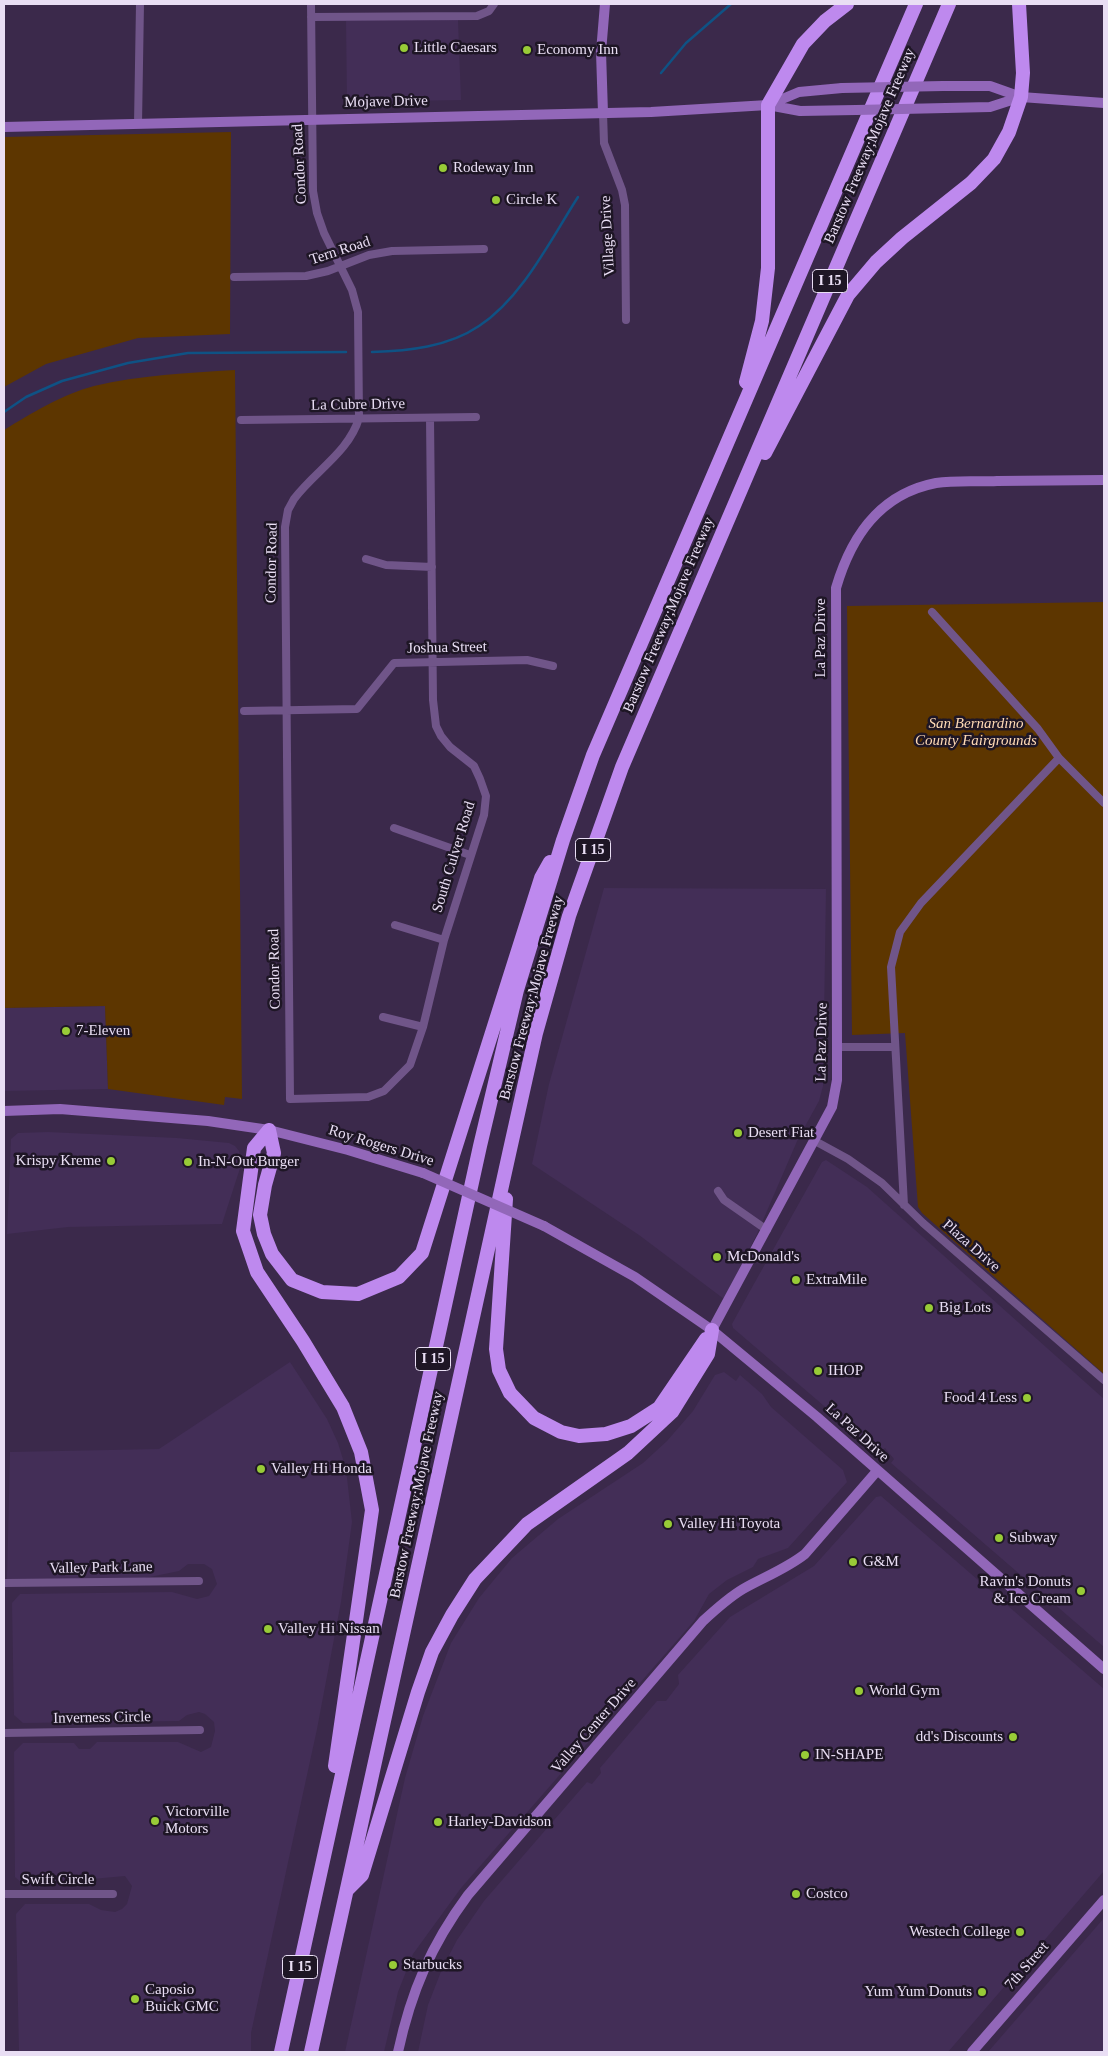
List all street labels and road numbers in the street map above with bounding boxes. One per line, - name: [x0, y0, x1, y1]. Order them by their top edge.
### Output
- street label: Barstow Freeway;Mojave Freeway: [821, 45, 919, 247]
- street label: Mojave Drive: [344, 92, 428, 112]
- street label: Condor Road: [289, 123, 311, 205]
- street label: Village Drive: [597, 195, 619, 277]
- street label: Tern Road: [307, 233, 373, 269]
- road number: I 15: [812, 270, 848, 292]
- street label: La Cubre Drive: [311, 395, 405, 415]
- street label: Barstow Freeway;Mojave Freeway: [620, 514, 718, 716]
- street label: Condor Road: [262, 523, 282, 603]
- street label: La Paz Drive: [812, 598, 830, 678]
- street label: Joshua Street: [407, 638, 487, 658]
- street label: South Culver Road: [429, 799, 479, 915]
- road number: I 15: [576, 838, 610, 862]
- street label: Barstow Freeway;Mojave Freeway: [496, 894, 568, 1102]
- street label: Condor Road: [265, 929, 285, 1009]
- street label: La Paz Drive: [812, 1002, 832, 1082]
- street label: Roy Rogers Drive: [326, 1121, 436, 1171]
- street label: Plaza Drive: [939, 1216, 1003, 1276]
- road number: I 15: [416, 1348, 450, 1370]
- street label: Barstow Freeway;Mojave Freeway: [386, 1390, 448, 1600]
- street label: La Paz Drive: [822, 1400, 892, 1466]
- street label: Valley Park Lane: [49, 1558, 153, 1578]
- street label: Valley Center Drive: [548, 1675, 640, 1777]
- street label: Inverness Circle: [53, 1708, 151, 1728]
- street label: Swift Circle: [22, 1871, 94, 1889]
- street label: 7th Street: [1001, 1938, 1053, 1994]
- road number: I 15: [282, 1955, 318, 1978]

